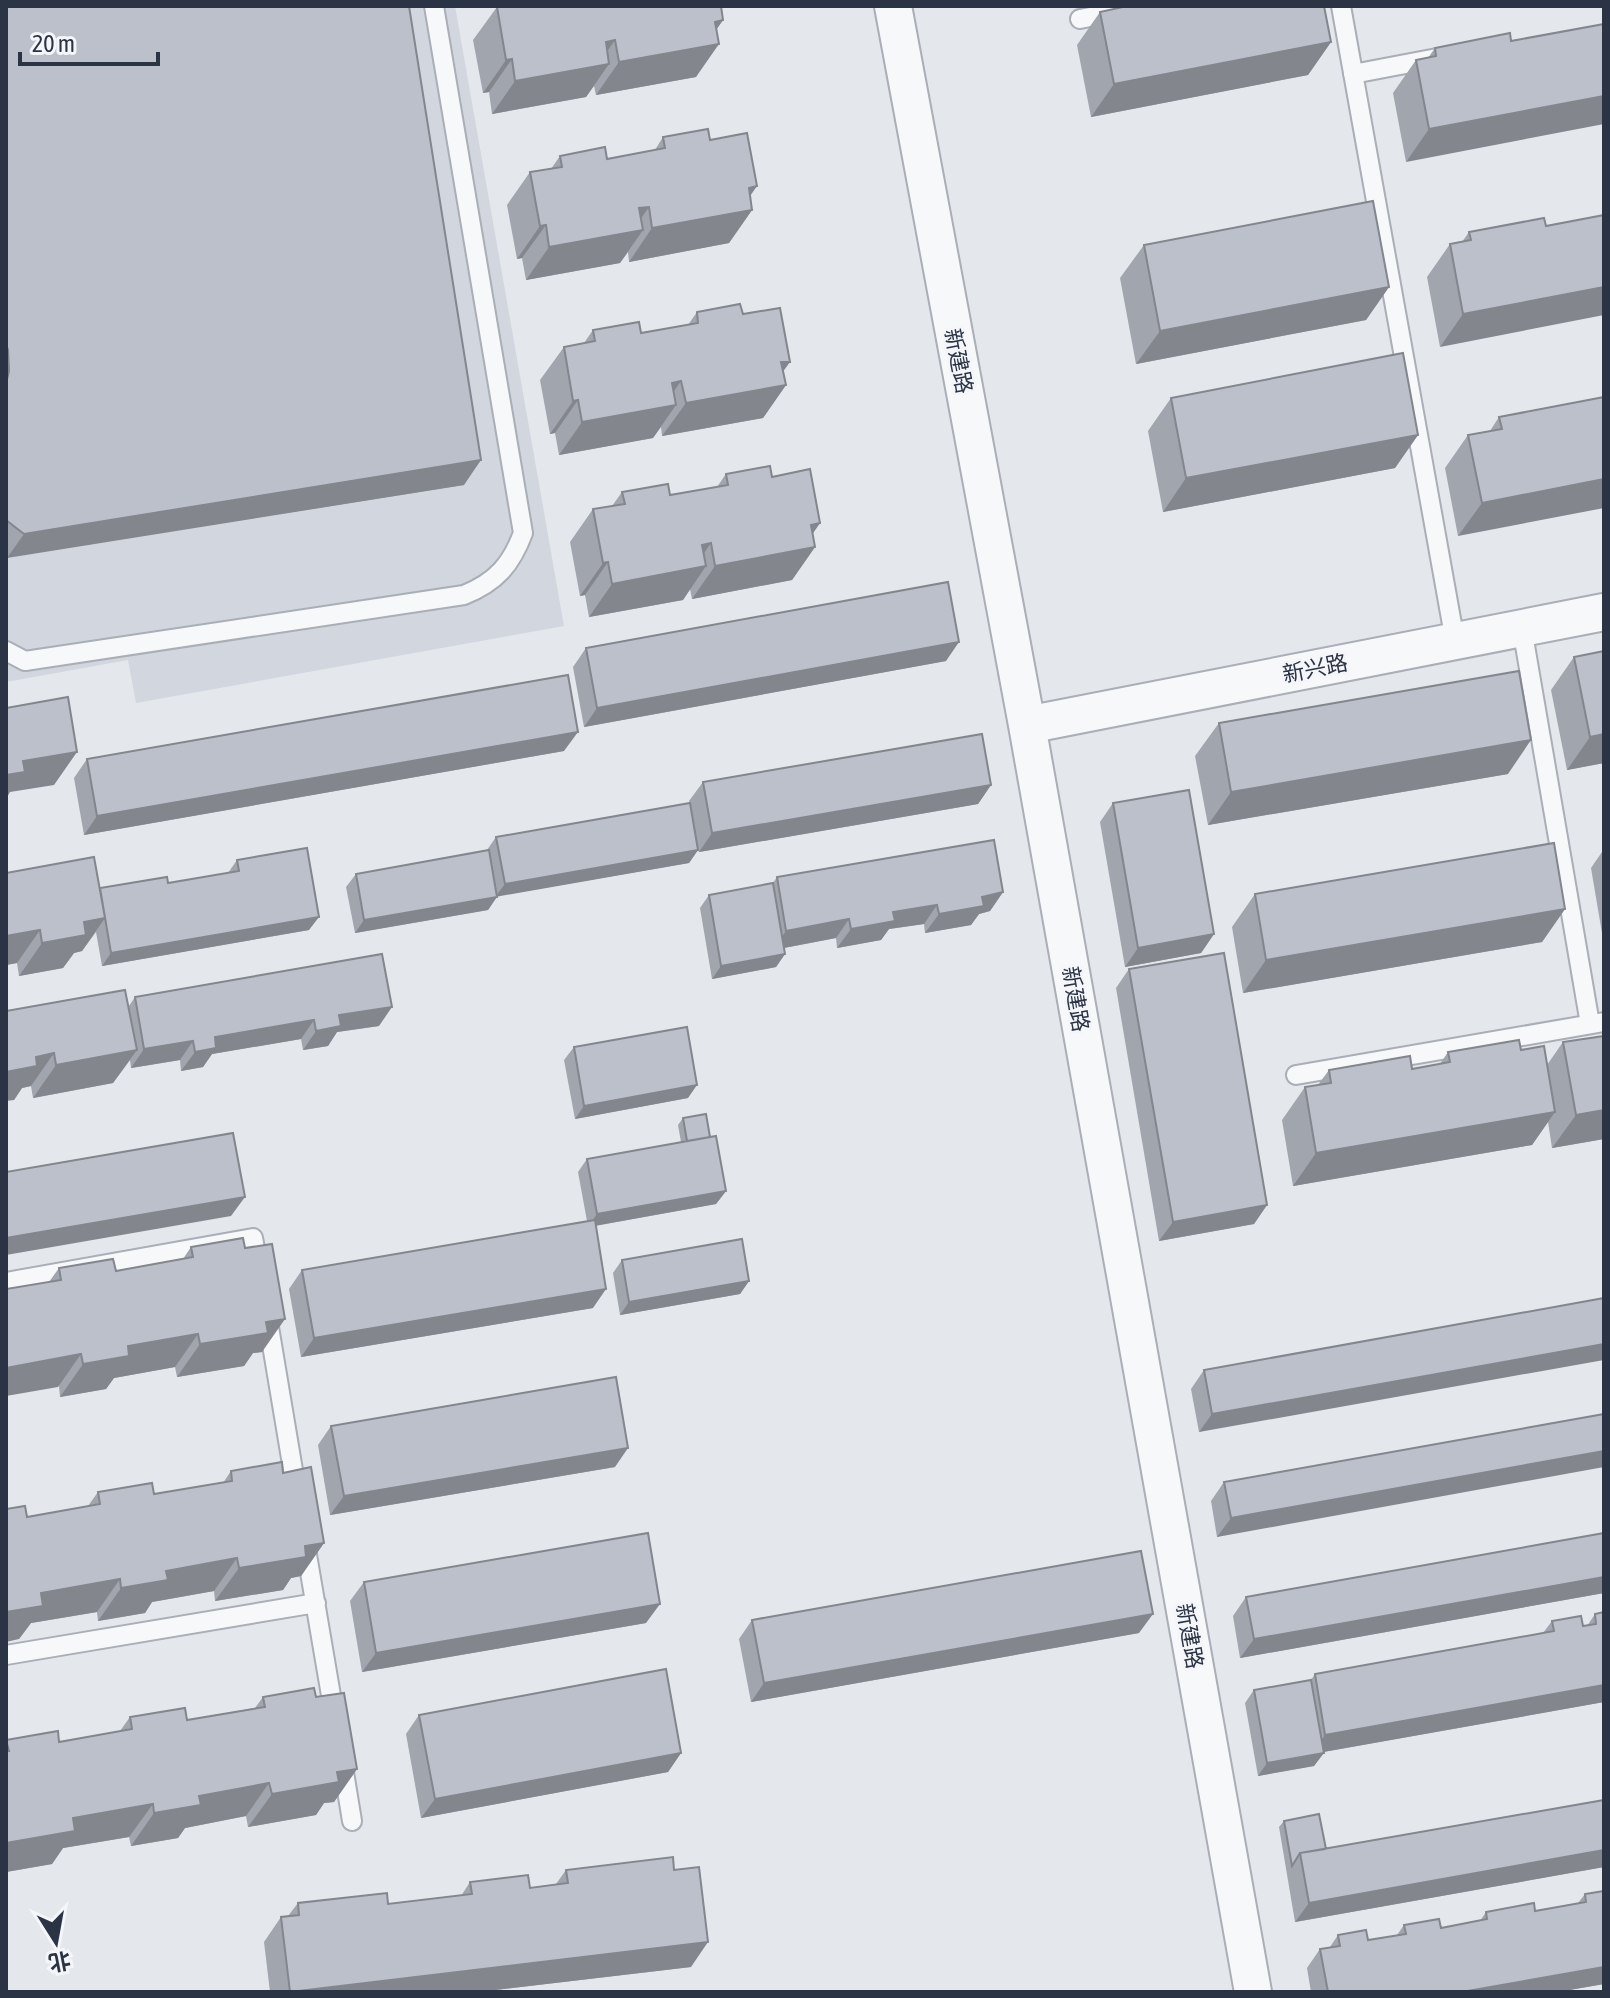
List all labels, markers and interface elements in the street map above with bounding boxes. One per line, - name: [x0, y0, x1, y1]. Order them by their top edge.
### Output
- scale bar: [20, 16, 158, 66]
- text: 20 m: [32, 30, 75, 57]
- street label: 新建路: [940, 326, 978, 396]
- street label: 新兴路: [1280, 649, 1350, 687]
- street label: 新建路: [1057, 964, 1095, 1034]
- street label: 新建路: [1171, 1601, 1209, 1671]
- north arrow: [16, 1902, 96, 1982]
- text: 北: [47, 1947, 73, 1976]

